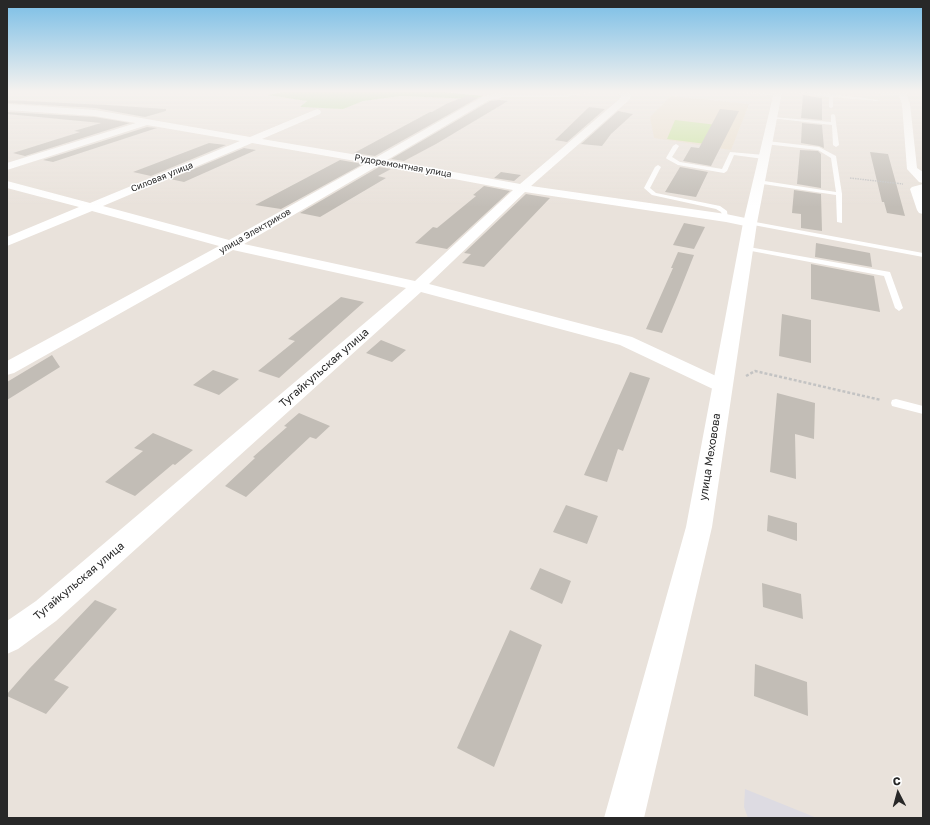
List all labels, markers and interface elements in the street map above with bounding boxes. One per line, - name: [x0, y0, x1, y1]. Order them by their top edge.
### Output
- street label: Рудоремонтная улица: [354, 152, 452, 180]
- street label: Силовая улица: [129, 160, 195, 194]
- street label: улица Электриков: [217, 206, 293, 256]
- street label: Тугайкульская улица: [277, 326, 371, 410]
- street label: улица Меховова: [697, 412, 723, 502]
- street label: Тугайкульская улица: [31, 539, 127, 623]
- north arrow: [878, 773, 918, 813]
- text: С: [892, 774, 901, 787]

